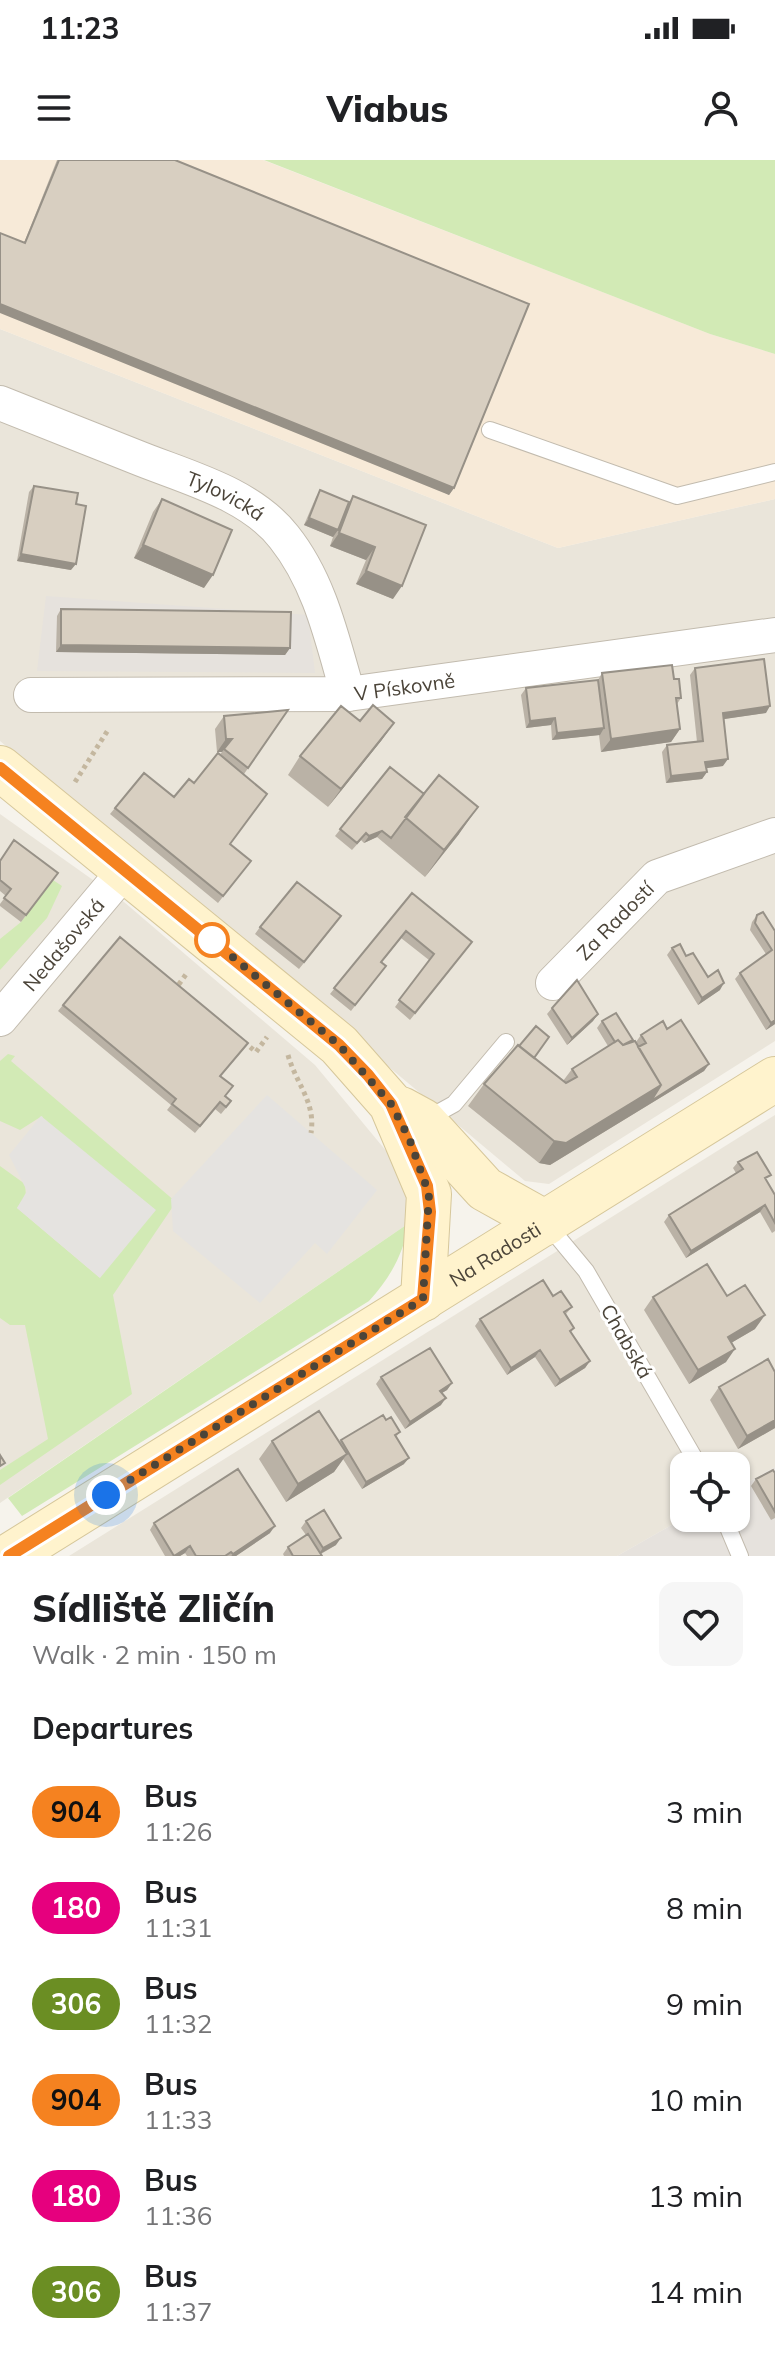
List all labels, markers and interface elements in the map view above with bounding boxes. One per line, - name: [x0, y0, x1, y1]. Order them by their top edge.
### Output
- text: 11:23: [40, 9, 119, 47]
- icon: menu: [32, 86, 76, 130]
- text: Viabus: [327, 86, 448, 131]
- icon: person: [699, 86, 743, 130]
- street label: Tylovická: [183, 465, 270, 526]
- street label: V Pískovně: [352, 667, 456, 706]
- street label: Za Radostí: [571, 875, 659, 965]
- street label: Nedašovská: [17, 892, 109, 996]
- unlabelled marker: [195, 923, 229, 957]
- street label: Na Radosti: [444, 1216, 545, 1291]
- street label: Chabská: [596, 1299, 658, 1383]
- map controls: [670, 1452, 750, 1532]
- button: locate: [670, 1452, 750, 1532]
- your location: [86, 1475, 126, 1515]
- button: heart: [659, 1582, 743, 1666]
- text: Sídliště Zličín: [32, 1584, 275, 1632]
- text: Walk · 2 min · 150 m: [32, 1638, 277, 1671]
- text: Departures: [32, 1709, 193, 1747]
- text: Bus: [144, 1777, 198, 1815]
- text: 3 min: [666, 1793, 743, 1831]
- text: 904: [51, 1794, 101, 1829]
- text: 11:26: [144, 1815, 212, 1848]
- text: Bus: [144, 1873, 198, 1911]
- text: 8 min: [666, 1889, 743, 1927]
- text: 180: [51, 1890, 101, 1925]
- text: 11:31: [144, 1911, 212, 1944]
- text: Bus: [144, 1969, 198, 2007]
- text: 9 min: [666, 1985, 743, 2023]
- text: 306: [51, 1986, 101, 2021]
- text: 11:32: [144, 2007, 212, 2040]
- text: Bus: [144, 2065, 198, 2103]
- text: 10 min: [648, 2081, 743, 2119]
- text: 904: [51, 2082, 101, 2117]
- text: 11:33: [144, 2103, 212, 2136]
- text: Bus: [144, 2161, 198, 2199]
- text: 13 min: [648, 2177, 743, 2215]
- text: 180: [51, 2178, 101, 2213]
- text: 11:36: [144, 2199, 212, 2232]
- text: Bus: [144, 2257, 198, 2295]
- text: 14 min: [648, 2273, 743, 2311]
- text: 306: [51, 2274, 101, 2309]
- text: 11:37: [144, 2295, 212, 2328]

